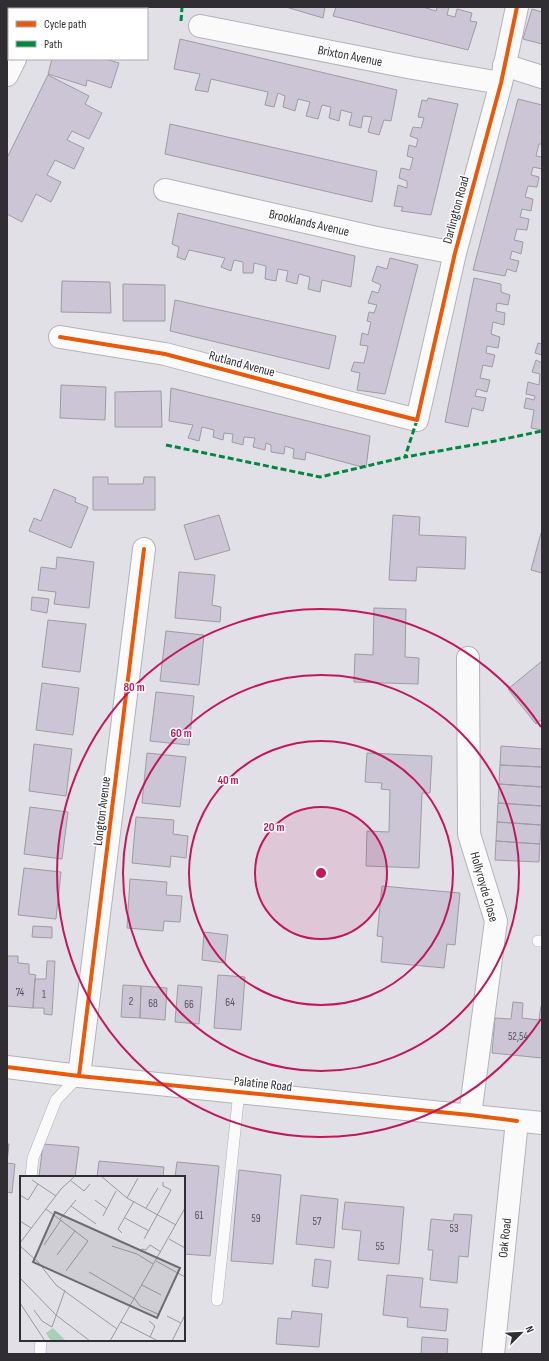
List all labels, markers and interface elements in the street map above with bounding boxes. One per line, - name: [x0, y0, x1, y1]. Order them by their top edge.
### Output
- legend: [8, 8, 148, 60]
- text: Cycle path: [44, 17, 86, 32]
- text: Path: [44, 37, 62, 52]
- street label: Brixton Avenue: [316, 42, 384, 70]
- street label: Darlington Road: [439, 174, 473, 246]
- street label: Brooklands Avenue: [267, 206, 351, 240]
- street label: Rutland Avenue: [207, 348, 277, 380]
- text: 80 m: [123, 680, 145, 695]
- text: 60 m: [170, 726, 192, 741]
- text: 40 m: [217, 773, 239, 788]
- street label: Longton Avenue: [90, 776, 114, 846]
- text: 20 m: [264, 820, 284, 835]
- street label: Hollyroyde Close: [466, 850, 502, 924]
- centre of rings: [314, 866, 328, 880]
- house number: 74: [16, 986, 25, 999]
- house number: 1: [42, 988, 46, 1001]
- house number: 2: [129, 995, 134, 1008]
- house number: 64: [225, 996, 235, 1009]
- house number: 68: [148, 997, 158, 1010]
- house number: 66: [184, 998, 194, 1011]
- house number: 52,54: [508, 1030, 528, 1043]
- street label: Palatine Road: [233, 1073, 293, 1095]
- inset map: [20, 1176, 185, 1341]
- house number: 61: [195, 1209, 203, 1222]
- house number: 59: [251, 1212, 261, 1225]
- house number: 57: [313, 1215, 322, 1228]
- street label: Oak Road: [495, 1217, 515, 1259]
- house number: 53: [449, 1222, 459, 1235]
- house number: 55: [376, 1240, 384, 1253]
- north arrow: [501, 1313, 541, 1353]
- text: N: [523, 1324, 537, 1335]

